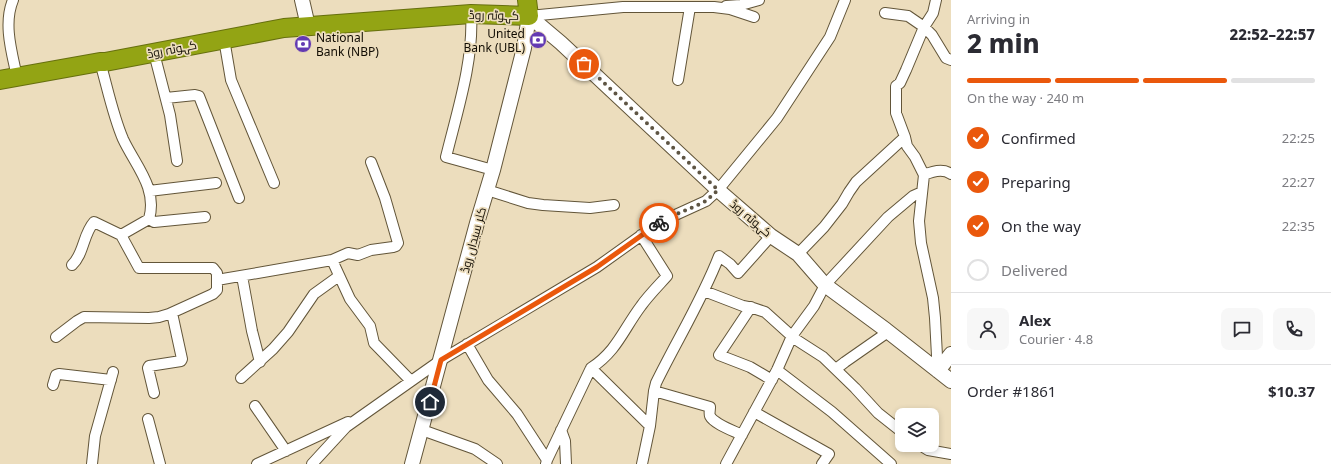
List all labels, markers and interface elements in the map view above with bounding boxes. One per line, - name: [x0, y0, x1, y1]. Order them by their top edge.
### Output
- street label: کہوٹہ روڈ: [469, 6, 519, 24]
- text: Arriving in: [967, 10, 1030, 28]
- text: 22:52–22:57: [1230, 24, 1315, 44]
- place label: United Bank (UBL): [463, 25, 525, 56]
- text: 2 min: [967, 25, 1040, 61]
- place label: National Bank (NBP): [316, 29, 379, 60]
- bank icon: United Bank (UBL): [528, 30, 548, 50]
- bank icon: National Bank (NBP): [293, 34, 313, 54]
- street label: کہوٹہ روڈ: [146, 36, 198, 62]
- pin: [567, 47, 601, 81]
- icon: bag: [573, 53, 595, 75]
- text: On the way · 240 m: [967, 89, 1084, 107]
- icon: check: [967, 127, 989, 149]
- text: Confirmed: [1001, 128, 1076, 148]
- text: 22:25: [1282, 129, 1315, 147]
- icon: check: [967, 171, 989, 193]
- text: Preparing: [1001, 172, 1071, 192]
- text: 22:27: [1282, 173, 1315, 191]
- street label: کہوٹہ روڈ: [726, 195, 776, 241]
- courier: [639, 203, 679, 243]
- street label: کلر سیداں روڈ: [456, 205, 490, 275]
- icon: bike: [648, 212, 670, 234]
- icon: check: [967, 215, 989, 237]
- text: On the way: [1001, 216, 1081, 236]
- text: 22:35: [1282, 217, 1315, 235]
- text: Delivered: [1001, 260, 1068, 280]
- button: person: [967, 308, 1009, 350]
- button: chat: [1221, 308, 1263, 350]
- button: phone: [1273, 308, 1315, 350]
- text: Alex: [1019, 310, 1051, 330]
- text: Courier · 4.8: [1019, 330, 1093, 348]
- text: Order #1861: [967, 381, 1056, 401]
- text: $10.37: [1268, 381, 1315, 401]
- pin: [413, 385, 447, 419]
- icon: home: [419, 391, 441, 413]
- map controls: [895, 408, 939, 452]
- button: layers: [895, 408, 939, 452]

